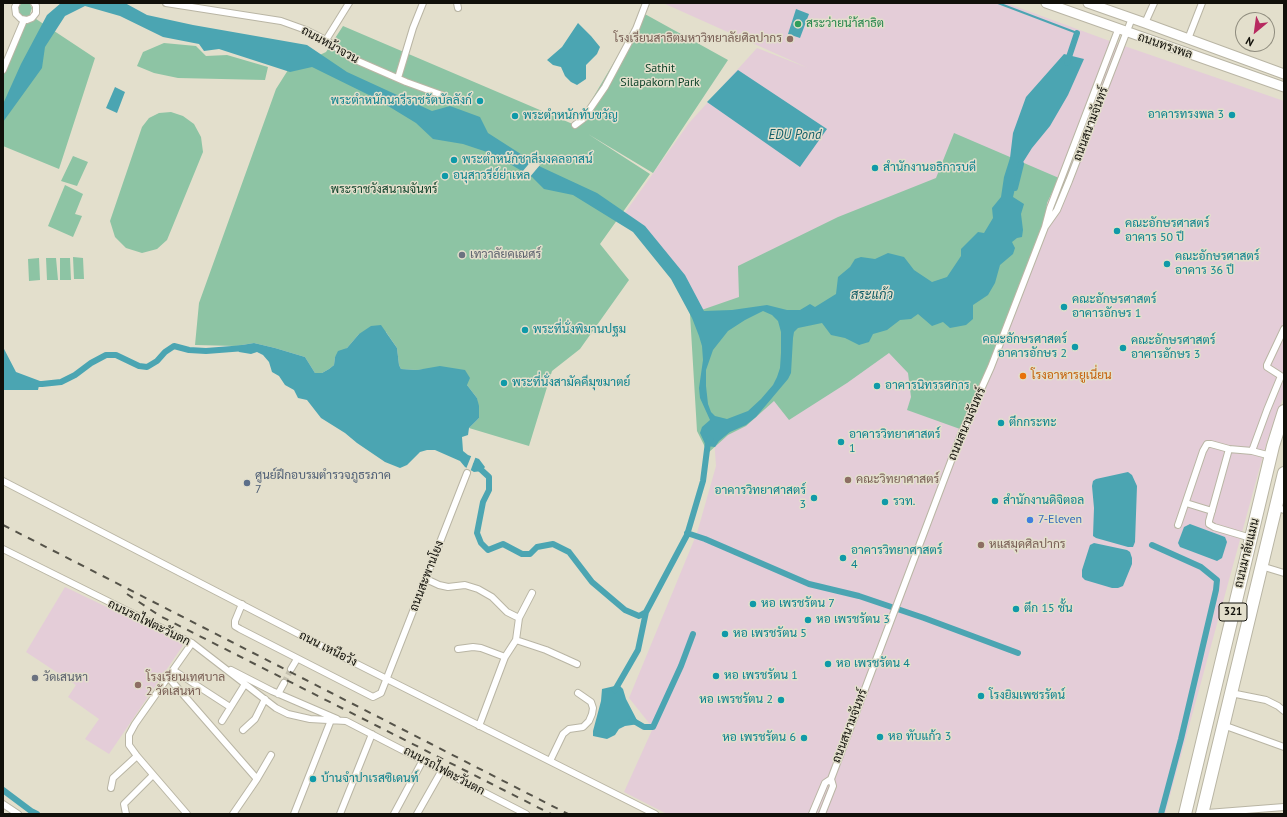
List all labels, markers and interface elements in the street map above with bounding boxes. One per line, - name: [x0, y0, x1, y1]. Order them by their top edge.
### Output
- north arrow: [1235, 12, 1275, 52]
- place label: สระว่ายนำ้สาธิต: [806, 17, 884, 31]
- marker: สระว่ายนำ้สาธิต: [793, 19, 803, 29]
- street label: ถนนหน้าจวน: [299, 23, 361, 67]
- street label: ถนนทรงพล: [1136, 30, 1194, 62]
- place label: โรงเรียนสาธิตมหาวิทยาลัยศิลปากร: [614, 32, 782, 46]
- marker: โรงเรียนสาธิตมหาวิทยาลัยศิลปากร: [785, 34, 795, 44]
- text: N: [1243, 34, 1256, 50]
- park label: Sathit Silapakorn Park: [620, 62, 700, 90]
- street label: ถนนสนามจันทร์: [1070, 85, 1112, 163]
- place label: พระตำหนักนารีราชรัตบัลลังก์: [331, 94, 472, 108]
- marker: พระตำหนักนารีราชรัตบัลลังก์: [475, 96, 485, 106]
- place label: อาคารทรงพล 3: [1148, 108, 1224, 122]
- place label: พระตำหนักทับขวัญ: [523, 109, 618, 123]
- marker: อาคารทรงพล 3: [1227, 110, 1237, 120]
- marker: พระตำหนักทับขวัญ: [510, 111, 520, 121]
- water label: EDU Pond: [768, 127, 822, 143]
- place label: พระตำหนักชาลีมงคลอาสน์: [462, 153, 593, 167]
- marker: พระตำหนักชาลีมงคลอาสน์: [449, 155, 459, 165]
- place label: สำนักงานอธิการบดี: [883, 161, 976, 175]
- marker: สำนักงานอธิการบดี: [870, 163, 880, 173]
- place label: อนุสาวรีย์ย่าเหล: [453, 169, 530, 183]
- marker: อนุสาวรีย์ย่าเหล: [440, 171, 450, 181]
- park label: พระราชวังสนามจันทร์: [330, 183, 438, 197]
- place label: คณะอักษรศาสตร์ อาคาร 50 ปี: [1125, 217, 1210, 245]
- marker: คณะอักษรศาสตร์ อาคาร 50 ปี: [1112, 226, 1122, 236]
- place label: เทวาลัยคเณศร์: [470, 248, 541, 262]
- marker: เทวาลัยคเณศร์: [457, 250, 467, 260]
- place label: คณะอักษรศาสตร์ อาคาร 36 ปี: [1175, 250, 1260, 278]
- marker: คณะอักษรศาสตร์ อาคาร 36 ปี: [1162, 259, 1172, 269]
- water label: สระแก้ว: [851, 287, 893, 303]
- place label: คณะอักษรศาสตร์ อาคารอักษร 1: [1072, 293, 1157, 321]
- marker: คณะอักษรศาสตร์ อาคารอักษร 1: [1059, 302, 1069, 312]
- place label: พระที่นั่งพิมานปฐม: [533, 323, 626, 337]
- marker: พระที่นั่งพิมานปฐม: [520, 325, 530, 335]
- place label: คณะอักษรศาสตร์ อาคารอักษร 2: [982, 333, 1067, 361]
- place label: คณะอักษรศาสตร์ อาคารอักษร 3: [1131, 334, 1216, 362]
- marker: คณะอักษรศาสตร์ อาคารอักษร 2: [1070, 342, 1080, 352]
- marker: คณะอักษรศาสตร์ อาคารอักษร 3: [1118, 343, 1128, 353]
- place label: โรงอาหารยูเนี่ยน: [1031, 369, 1112, 383]
- marker: โรงอาหารยูเนี่ยน: [1018, 371, 1028, 381]
- place label: พระที่นั่งสามัคคีมุขมาตย์: [512, 376, 630, 390]
- marker: พระที่นั่งสามัคคีมุขมาตย์: [499, 378, 509, 388]
- place label: อาคารนิทรรศการ: [885, 379, 970, 393]
- marker: อาคารนิทรรศการ: [872, 381, 882, 391]
- street label: ถนนสนามจันทร์: [945, 385, 989, 463]
- place label: ตึกกระทะ: [1009, 416, 1057, 430]
- marker: ตึกกระทะ: [996, 418, 1006, 428]
- place label: อาคารวิทยาศาสตร์ 1: [849, 428, 941, 456]
- marker: อาคารวิทยาศาสตร์ 1: [836, 437, 846, 447]
- place label: ศูนย์ฝึกอบรมตำรวจภูธรภาค 7: [255, 469, 391, 497]
- place label: คณะวิทยาศาสตร์: [856, 473, 939, 487]
- marker: คณะวิทยาศาสตร์: [843, 475, 853, 485]
- marker: ศูนย์ฝึกอบรมตำรวจภูธรภาค 7: [242, 478, 252, 488]
- place label: อาคารวิทยาศาสตร์ 3: [714, 484, 806, 512]
- marker: อาคารวิทยาศาสตร์ 3: [809, 493, 819, 503]
- place label: สำนักงานดิจิตอล: [1003, 494, 1084, 508]
- place label: รวท.: [893, 495, 915, 509]
- marker: สำนักงานดิจิตอล: [990, 496, 1000, 506]
- marker: รวท.: [880, 497, 890, 507]
- place label: 7-Eleven: [1038, 513, 1082, 527]
- marker: 7-Eleven: [1025, 515, 1035, 525]
- street label: ถนนมาลัยแมน: [1231, 517, 1263, 589]
- place label: หแสมุดศิลปากร: [989, 538, 1066, 552]
- street label: ถนนสะพานโยง: [407, 539, 447, 613]
- marker: หแสมุดศิลปากร: [976, 540, 986, 550]
- place label: อาคารวิทยาศาสตร์ 4: [851, 544, 943, 572]
- marker: อาคารวิทยาศาสตร์ 4: [838, 553, 848, 563]
- street label: ถนนรถไฟตะวันตก: [105, 597, 193, 649]
- place label: หอ เพรชรัตน 7: [761, 597, 835, 611]
- marker: หอ เพรชรัตน 7: [748, 599, 758, 609]
- place label: ตึก 15 ชั้น: [1024, 602, 1073, 616]
- road number: 321: [1219, 603, 1247, 621]
- marker: ตึก 15 ชั้น: [1011, 604, 1021, 614]
- place label: หอ เพรชรัตน 3: [816, 613, 890, 627]
- marker: หอ เพรชรัตน 3: [803, 615, 813, 625]
- place label: หอ เพรชรัตน 5: [733, 627, 807, 641]
- street label: ถนน เหนือวัง: [297, 628, 359, 670]
- marker: หอ เพรชรัตน 5: [720, 629, 730, 639]
- place label: หอ เพรชรัตน 4: [836, 657, 910, 671]
- marker: หอ เพรชรัตน 4: [823, 659, 833, 669]
- place label: หอ เพรชรัตน 1: [724, 669, 798, 683]
- place label: วัดเสนหา: [43, 671, 88, 685]
- place label: โรงเรียนเทศบาล 2 วัดเสนหา: [146, 671, 225, 699]
- marker: หอ เพรชรัตน 1: [711, 671, 721, 681]
- marker: วัดเสนหา: [30, 673, 40, 683]
- marker: โรงเรียนเทศบาล 2 วัดเสนหา: [133, 680, 143, 690]
- street label: ถนนสนามจันทร์: [829, 687, 871, 765]
- place label: โรงยิมเพชรรัตน์: [989, 689, 1065, 703]
- marker: โรงยิมเพชรรัตน์: [976, 691, 986, 701]
- place label: หอ เพรชรัตน 2: [699, 693, 773, 707]
- marker: หอ เพรชรัตน 2: [776, 695, 786, 705]
- place label: หอ ทับแก้ว 3: [888, 730, 951, 744]
- place label: หอ เพรชรัตน 6: [722, 731, 796, 745]
- marker: หอ ทับแก้ว 3: [875, 732, 885, 742]
- marker: หอ เพรชรัตน 6: [799, 733, 809, 743]
- street label: ถนนรถไฟตะวันตก: [401, 744, 487, 798]
- place label: บ้านจำปาเรสซิเดนท์: [321, 772, 419, 786]
- marker: บ้านจำปาเรสซิเดนท์: [308, 774, 318, 784]

